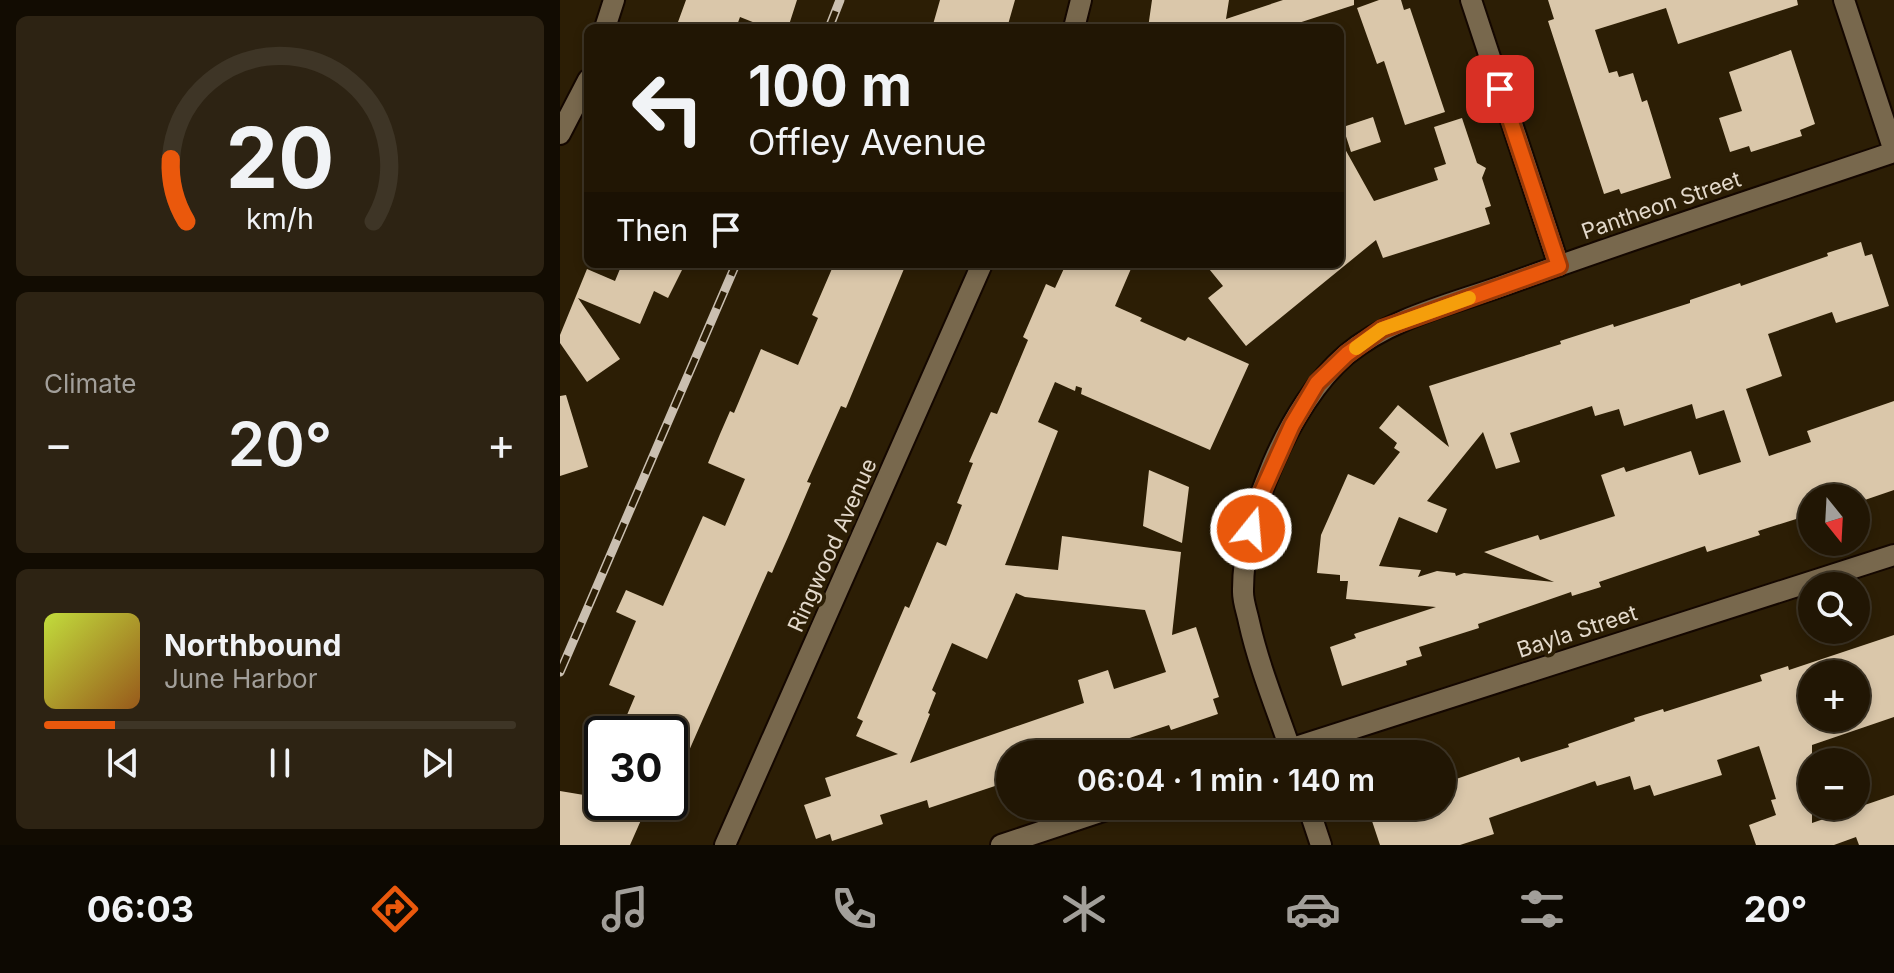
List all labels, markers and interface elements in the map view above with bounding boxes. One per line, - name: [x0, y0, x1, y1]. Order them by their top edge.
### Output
- text: 100 m: [748, 52, 912, 120]
- pin: [1466, 55, 1534, 123]
- icon: left: [616, 56, 720, 160]
- icon: arrive: [1478, 67, 1522, 111]
- text: 20: [226, 107, 334, 208]
- text: Offley Avenue: [748, 120, 987, 164]
- street label: Pantheon Street: [1578, 166, 1744, 244]
- text: km/h: [246, 201, 314, 236]
- icon: arrive: [704, 208, 748, 252]
- text: Then: [616, 212, 688, 248]
- text: Climate: [44, 368, 136, 399]
- text: 20°: [228, 408, 332, 480]
- text: −: [44, 417, 73, 471]
- text: +: [487, 417, 516, 471]
- street label: Ringwood Avenue: [782, 454, 882, 636]
- north arrow: [1798, 484, 1870, 556]
- map controls: [1798, 484, 1870, 820]
- position arrow: [1209, 487, 1293, 571]
- button: search: [1798, 572, 1870, 644]
- street label: Bayla Street: [1514, 599, 1640, 663]
- text: Northbound: [164, 627, 341, 663]
- button: +: [1798, 660, 1870, 732]
- text: June Harbor: [164, 663, 317, 694]
- speed limit sign: 30: [584, 716, 688, 820]
- icon: previous: [101, 741, 145, 785]
- icon: pause: [258, 741, 302, 785]
- icon: next: [415, 741, 459, 785]
- button: −: [1798, 748, 1870, 820]
- text: 06:04 · 1 min · 140 m: [1077, 762, 1375, 798]
- icon: directions: [367, 881, 423, 937]
- icon: music: [597, 881, 653, 937]
- icon: phone: [826, 881, 882, 937]
- icon: climate: [1056, 881, 1112, 937]
- icon: car: [1285, 881, 1341, 937]
- icon: filters: [1514, 881, 1570, 937]
- text: 06:03: [87, 887, 194, 931]
- text: 20°: [1744, 887, 1807, 931]

